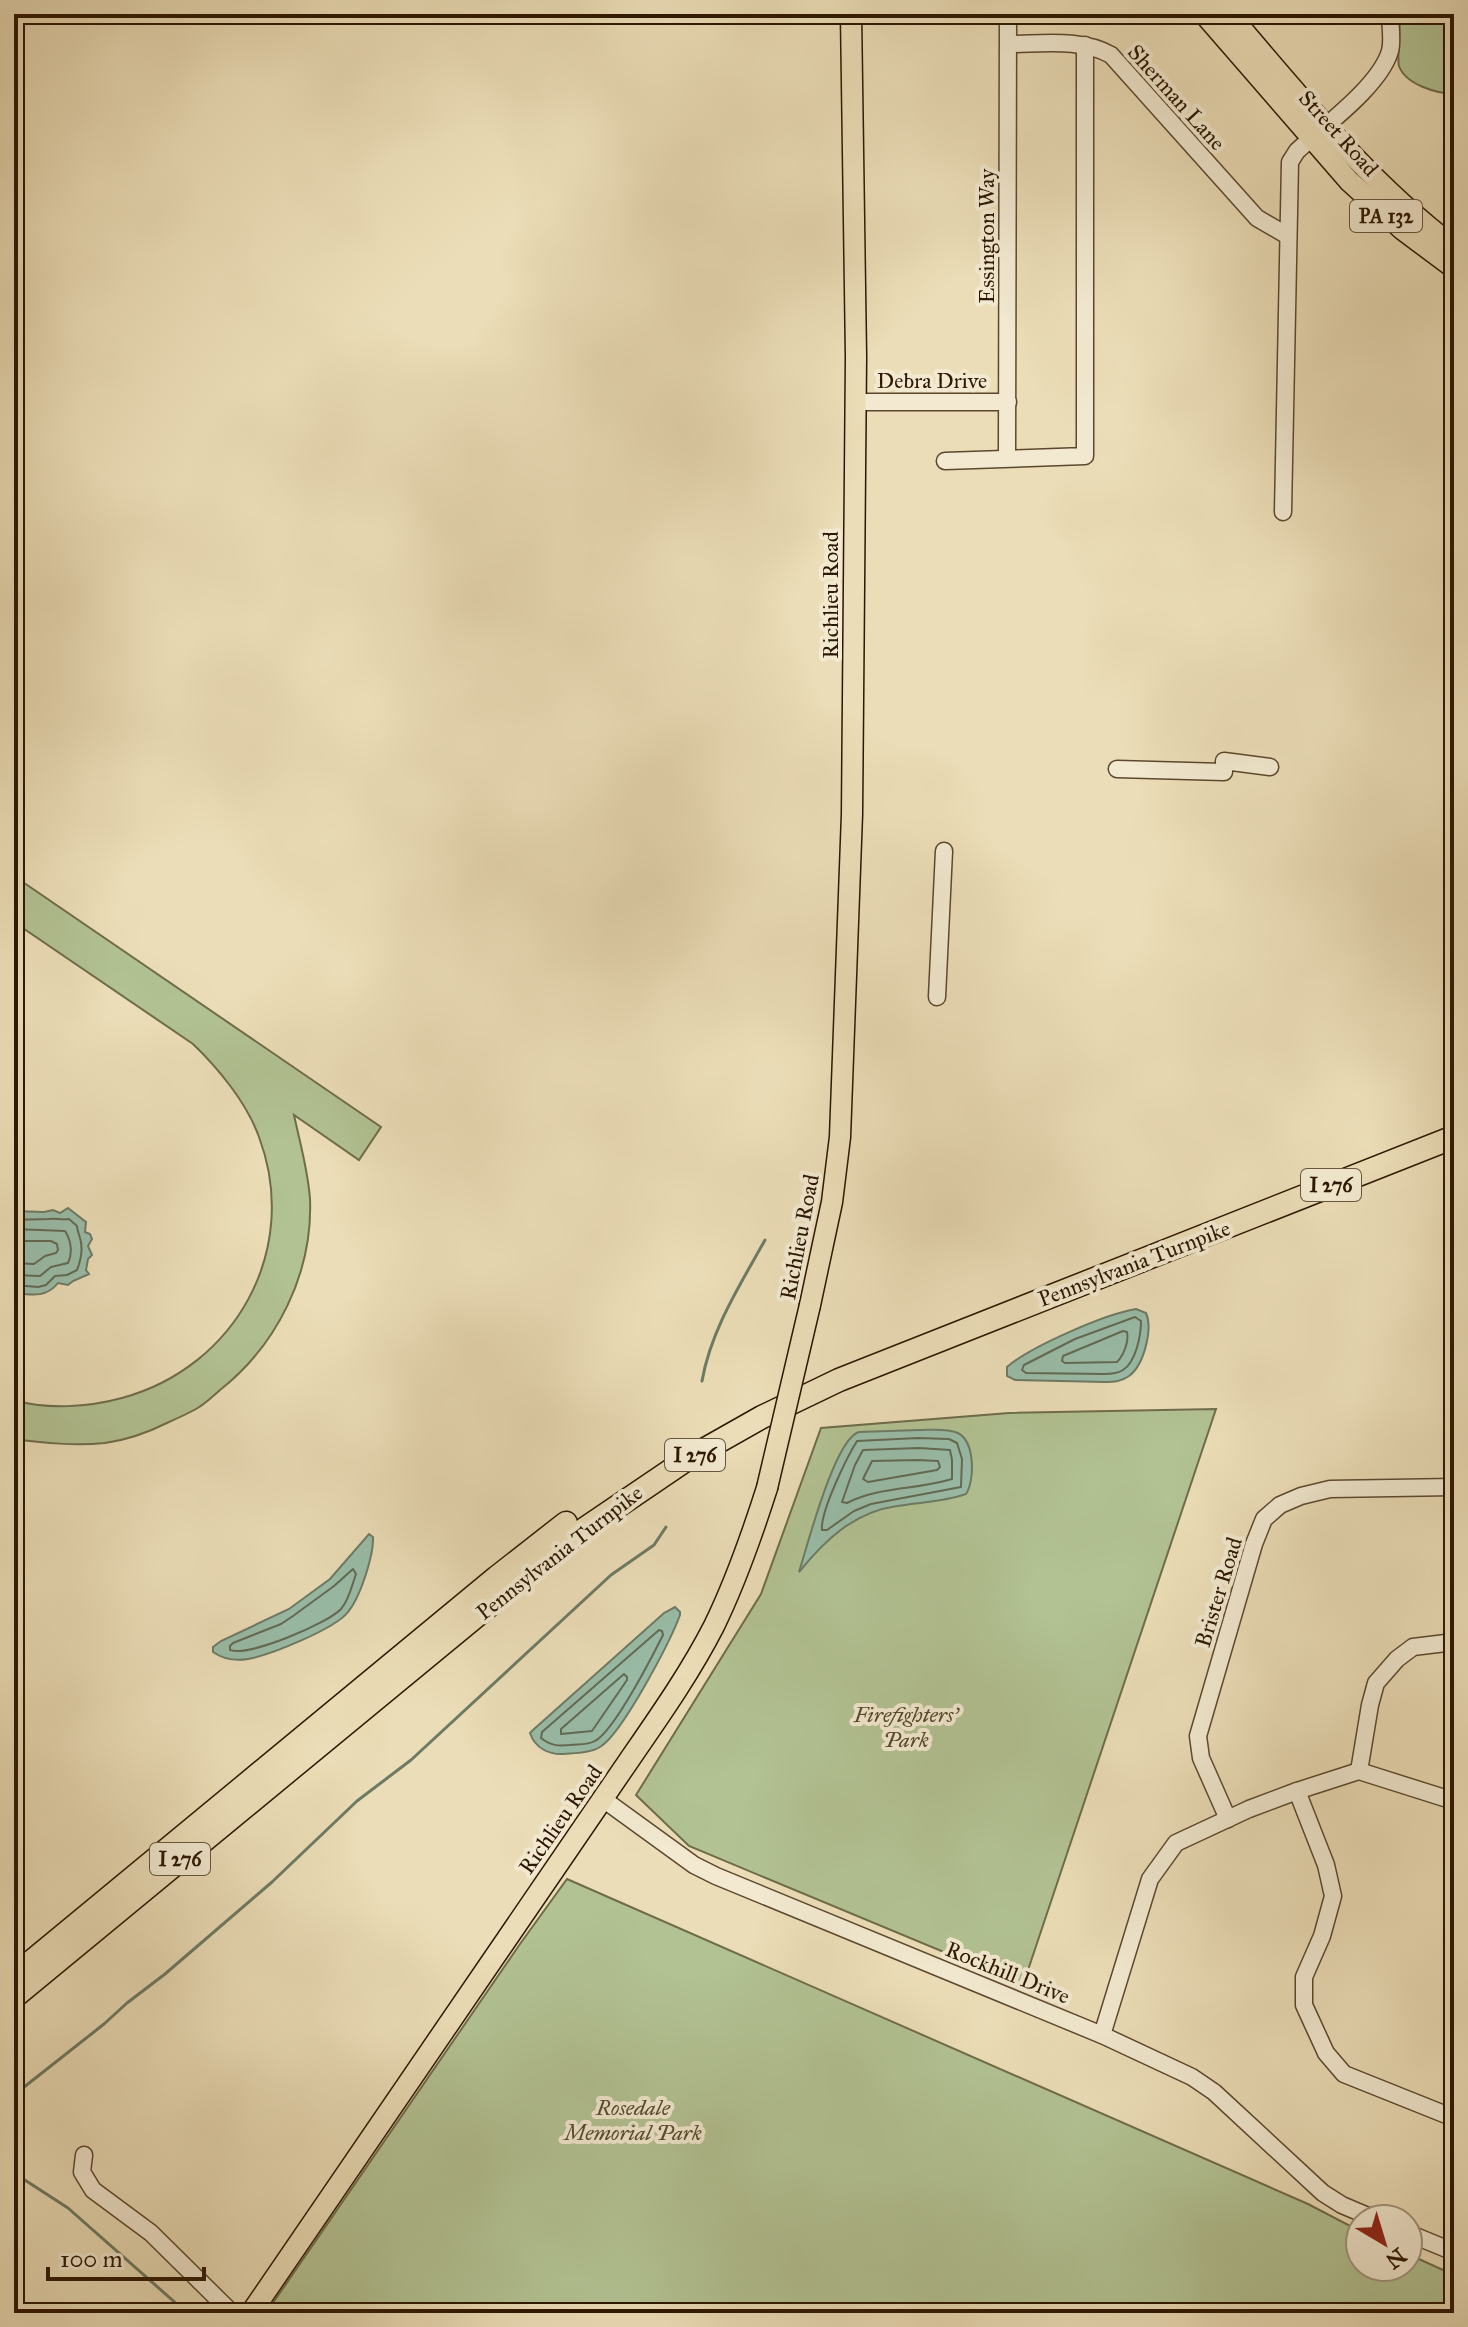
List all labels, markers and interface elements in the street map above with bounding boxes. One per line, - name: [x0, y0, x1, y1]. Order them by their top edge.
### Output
- street label: Sherman Lane: [1122, 39, 1231, 156]
- street label: Street Road: [1293, 85, 1384, 182]
- street label: Essington Way: [973, 168, 1000, 303]
- road number: PA 132: [1350, 200, 1422, 232]
- street label: Debra Drive: [877, 367, 987, 394]
- street label: Richlieu Road: [817, 531, 844, 659]
- road number: I 276: [1301, 1169, 1361, 1201]
- street label: Richlieu Road: [774, 1172, 825, 1302]
- street label: Pennsylvania Turnpike: [1034, 1214, 1234, 1313]
- road number: I 276: [665, 1439, 725, 1471]
- street label: Pennsylvania Turnpike: [471, 1479, 648, 1626]
- street label: Brister Road: [1189, 1534, 1248, 1650]
- park label: Firefighters' Park: [853, 1701, 960, 1753]
- street label: Richlieu Road: [513, 1759, 608, 1879]
- road number: I 276: [150, 1843, 210, 1875]
- street label: Rockhill Drive: [942, 1935, 1074, 2010]
- park label: Rosedale Memorial Park: [562, 2094, 702, 2146]
- north arrow: [1344, 2203, 1424, 2283]
- scale bar: [48, 2231, 204, 2281]
- text: N: [1380, 2242, 1412, 2275]
- text: 100 m: [60, 2244, 123, 2274]

